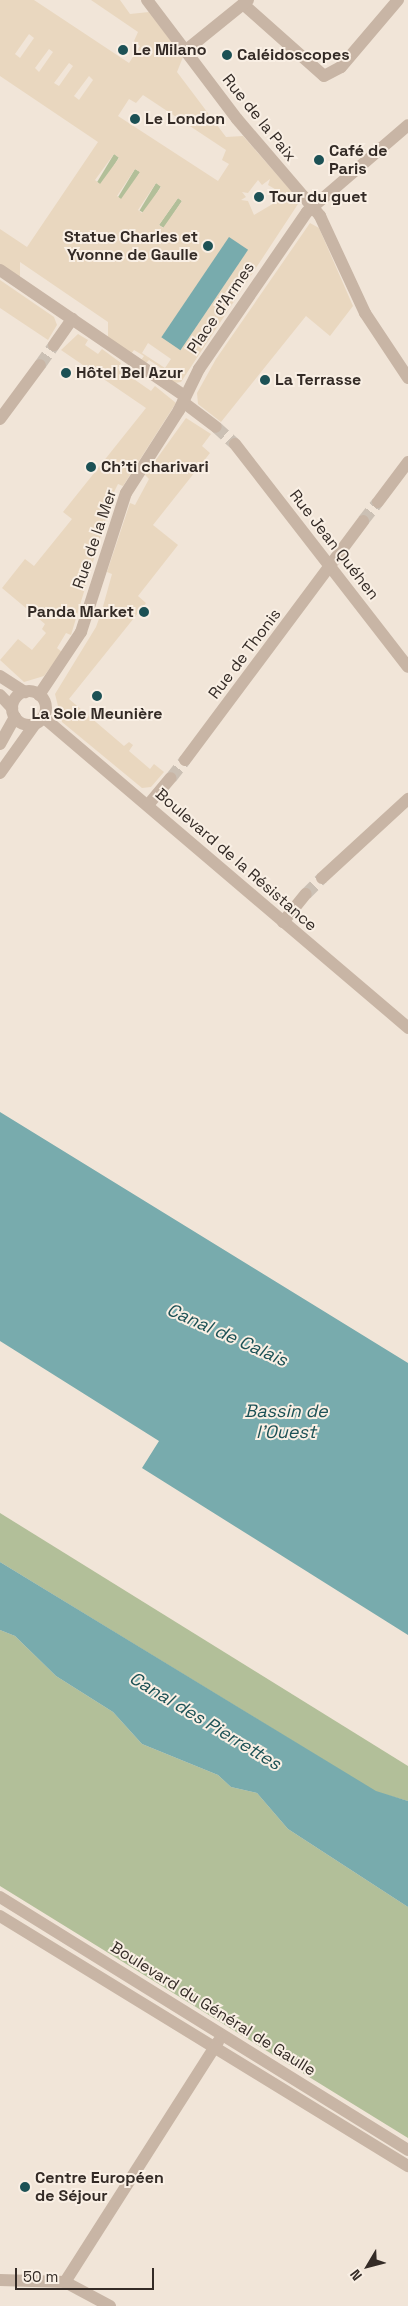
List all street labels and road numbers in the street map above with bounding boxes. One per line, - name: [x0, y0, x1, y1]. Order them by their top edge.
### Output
- street label: Rue de la Paix: [218, 71, 300, 165]
- street label: Place d'Armes: [183, 259, 259, 357]
- street label: Rue Jean Quéhen: [285, 486, 383, 604]
- street label: Rue de la Mer: [69, 487, 121, 591]
- street label: Rue de Thonis: [205, 605, 285, 703]
- street label: Boulevard de la Résistance: [151, 785, 321, 935]
- street label: Boulevard du Général de Gaulle: [107, 1938, 319, 2080]

